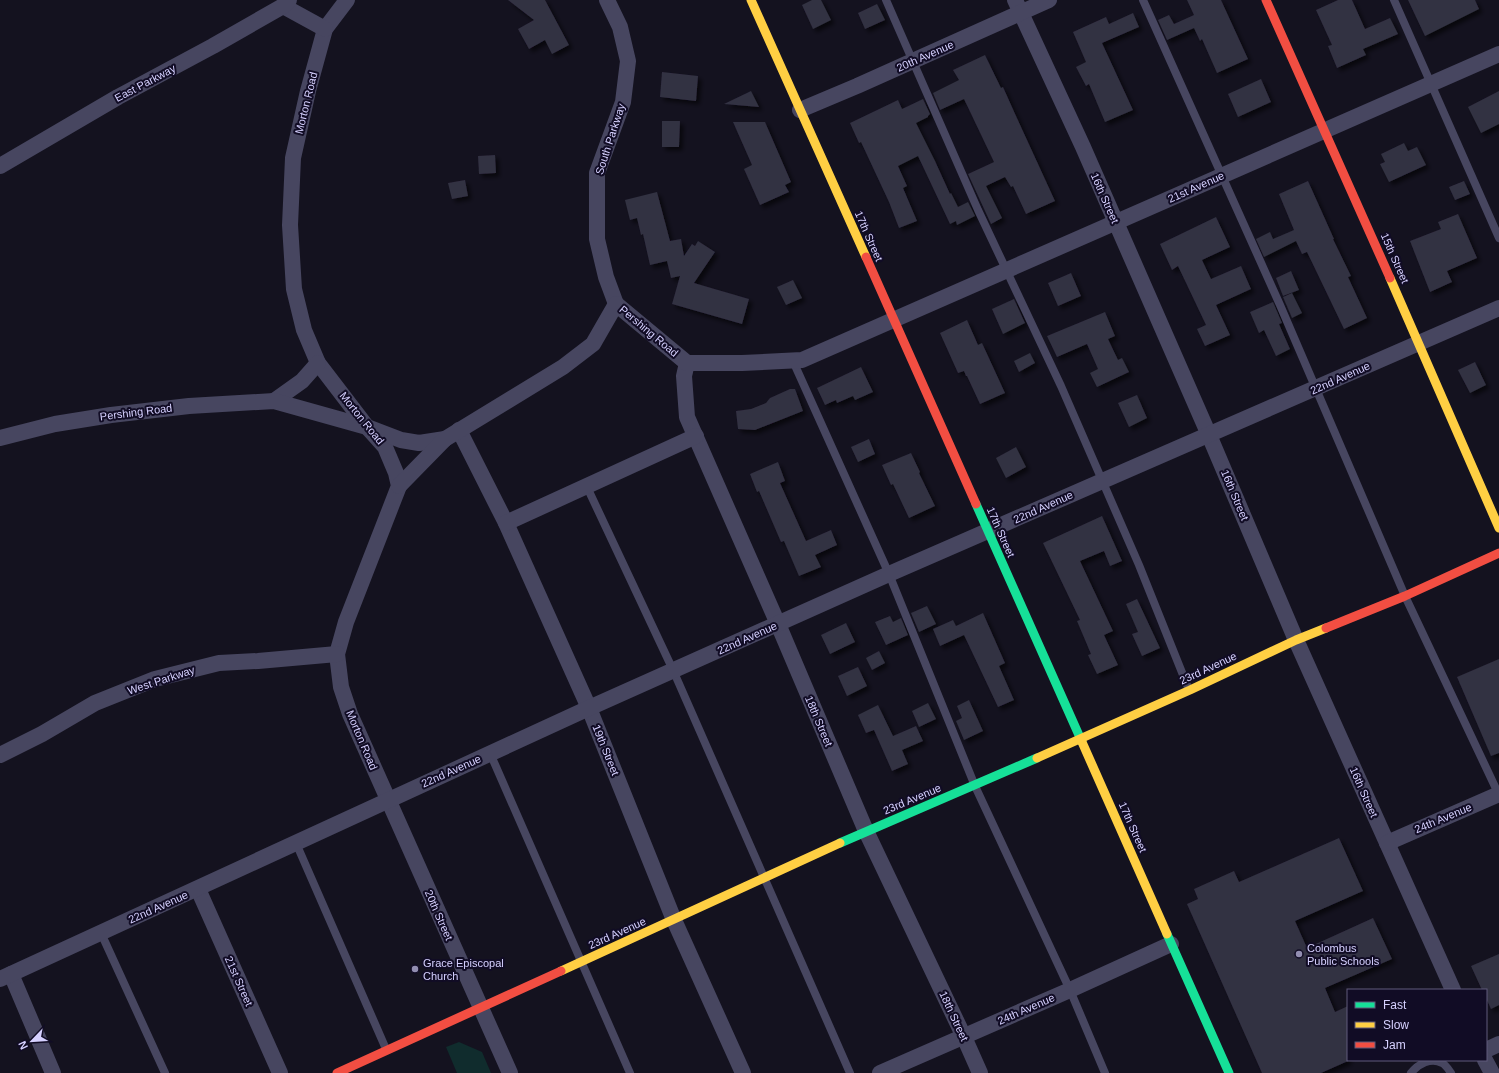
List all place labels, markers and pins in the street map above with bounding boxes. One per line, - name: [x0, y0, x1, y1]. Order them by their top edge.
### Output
- place label: Colombus Public Schools: [1307, 942, 1380, 967]
- marker: Colombus Public Schools: [1294, 949, 1304, 959]
- place label: Grace Episcopal Church: [423, 957, 504, 982]
- marker: Grace Episcopal Church: [410, 964, 420, 974]

